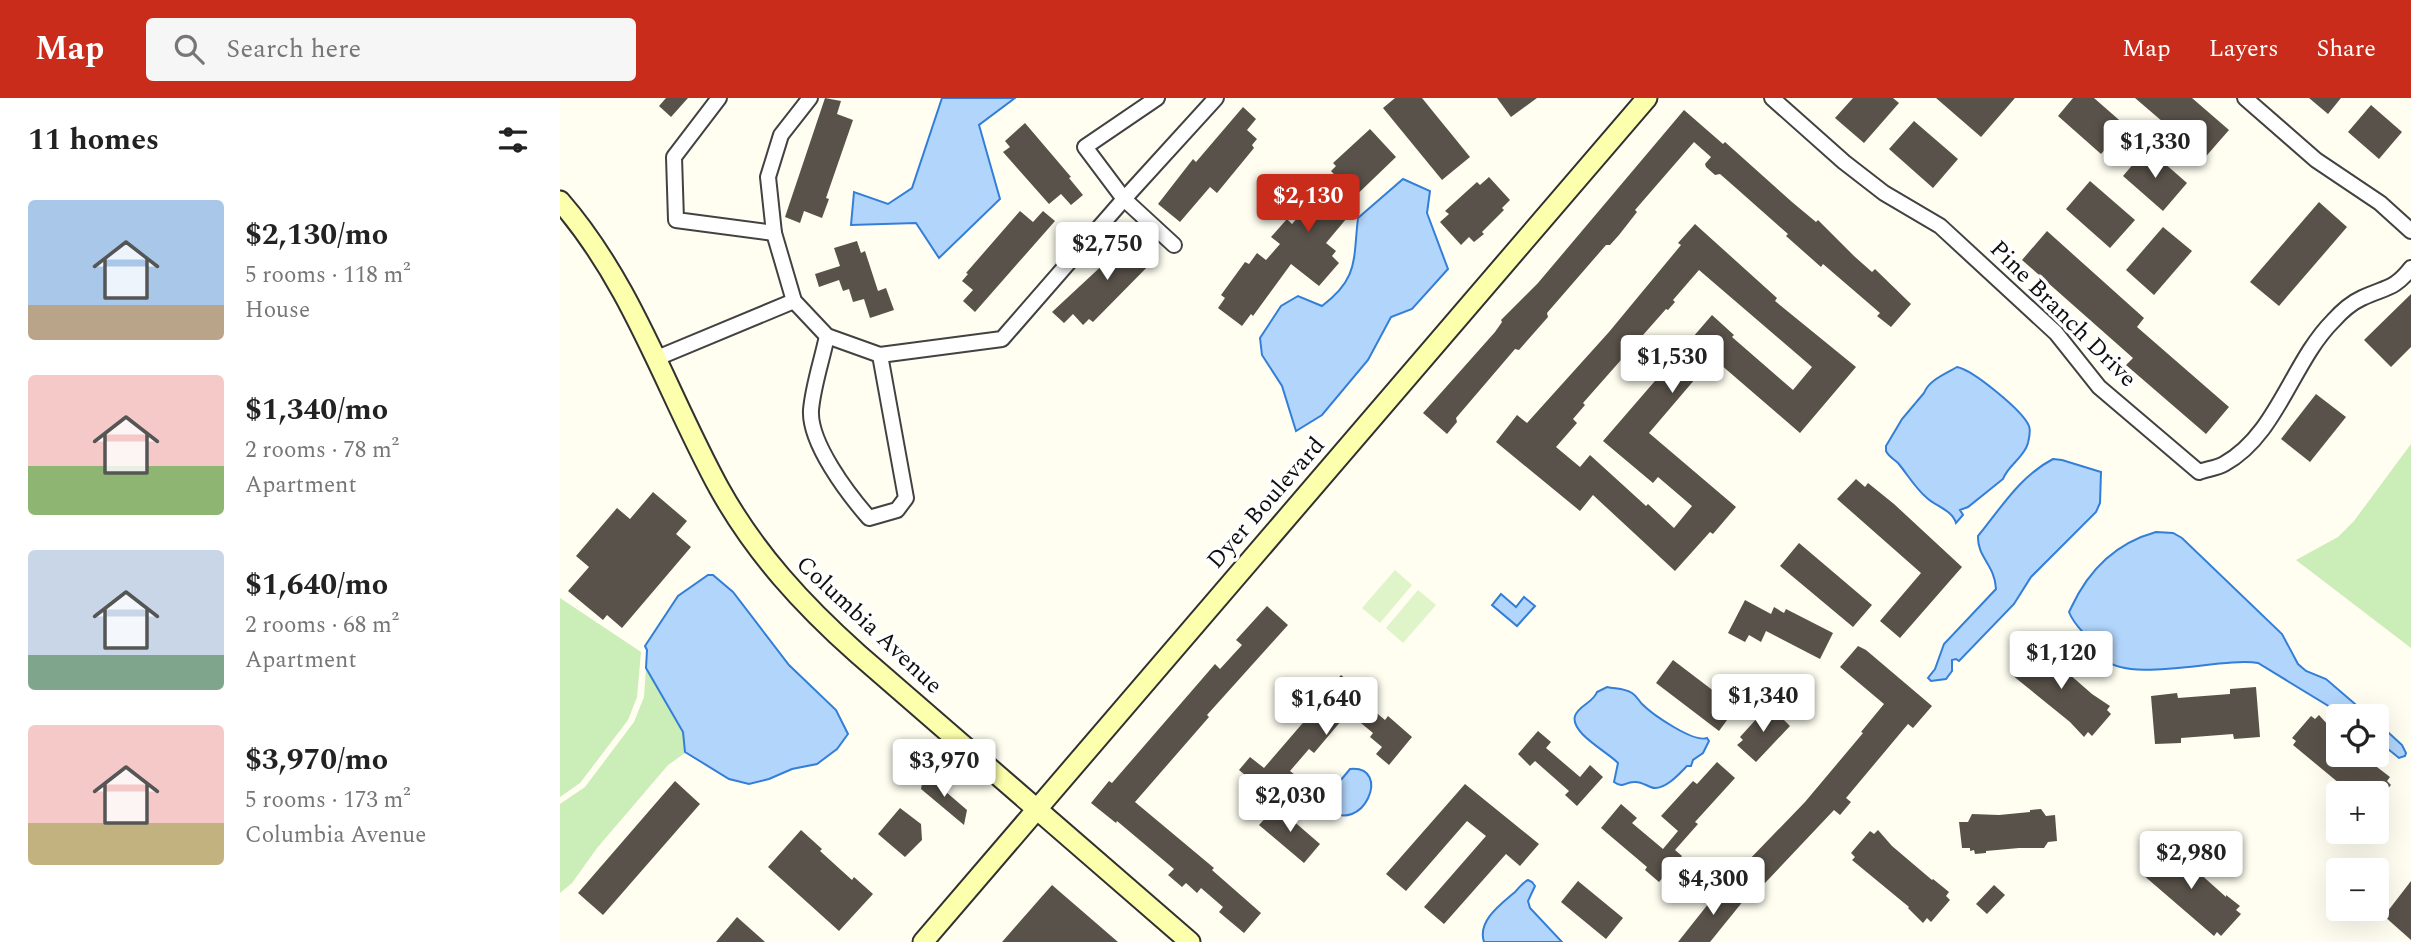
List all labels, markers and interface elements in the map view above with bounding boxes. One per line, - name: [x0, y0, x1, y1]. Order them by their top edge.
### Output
- search box: [146, 18, 636, 81]
- text: Map: [35, 24, 104, 74]
- text: Search here: [226, 29, 361, 69]
- icon: search: [170, 30, 208, 68]
- text: Map: [2122, 31, 2171, 67]
- text: Layers: [2209, 31, 2279, 67]
- text: Share: [2317, 31, 2376, 67]
- text: 11 homes: [28, 117, 159, 163]
- pin: $1,330: [2098, 120, 2212, 180]
- icon: filters: [494, 121, 532, 159]
- text: $1,330: [2120, 125, 2190, 160]
- pin: $2,130: [1251, 174, 1365, 234]
- text: $2,130: [1273, 179, 1343, 214]
- text: $2,130/mo: [245, 212, 388, 258]
- pin: $2,750: [1050, 222, 1164, 282]
- text: $2,750: [1072, 227, 1142, 262]
- icon: home: [84, 228, 168, 312]
- street label: Pine Branch Drive: [1981, 232, 2145, 396]
- text: 5 rooms · 118 m²: [245, 258, 411, 293]
- text: House: [245, 293, 310, 328]
- pin: $1,530: [1615, 336, 1729, 395]
- text: $1,530: [1637, 340, 1707, 375]
- text: $1,340/mo: [245, 387, 388, 433]
- icon: home: [84, 403, 168, 487]
- street label: Dyer Boulevard: [1198, 429, 1334, 577]
- text: 2 rooms · 78 m²: [245, 433, 399, 468]
- text: Apartment: [245, 468, 357, 503]
- street label: Columbia Avenue: [788, 547, 950, 703]
- text: $1,640/mo: [245, 562, 388, 608]
- icon: home: [84, 578, 168, 662]
- text: 2 rooms · 68 m²: [245, 608, 399, 643]
- pin: $1,120: [2004, 632, 2118, 691]
- text: $1,120: [2026, 636, 2096, 671]
- text: Apartment: [245, 643, 357, 678]
- pin: $1,340: [1706, 674, 1820, 734]
- pin: $1,640: [1269, 678, 1383, 737]
- text: $1,340: [1728, 679, 1798, 714]
- text: $1,640: [1291, 682, 1361, 717]
- map controls: [2326, 704, 2389, 921]
- button: locate: [2326, 704, 2389, 767]
- text: $3,970/mo: [245, 737, 388, 783]
- pin: $3,970: [887, 740, 1001, 799]
- text: $3,970: [909, 744, 979, 779]
- icon: home: [84, 753, 168, 837]
- pin: $2,030: [1233, 774, 1347, 834]
- text: $2,030: [1255, 779, 1325, 814]
- button: +: [2326, 781, 2389, 844]
- text: 5 rooms · 173 m²: [245, 783, 411, 818]
- text: Columbia Avenue: [245, 818, 426, 853]
- pin: $2,980: [2134, 832, 2248, 891]
- text: $2,980: [2156, 836, 2226, 871]
- pin: $4,300: [1656, 858, 1770, 917]
- button: −: [2326, 858, 2389, 921]
- text: $4,300: [1678, 862, 1748, 897]

